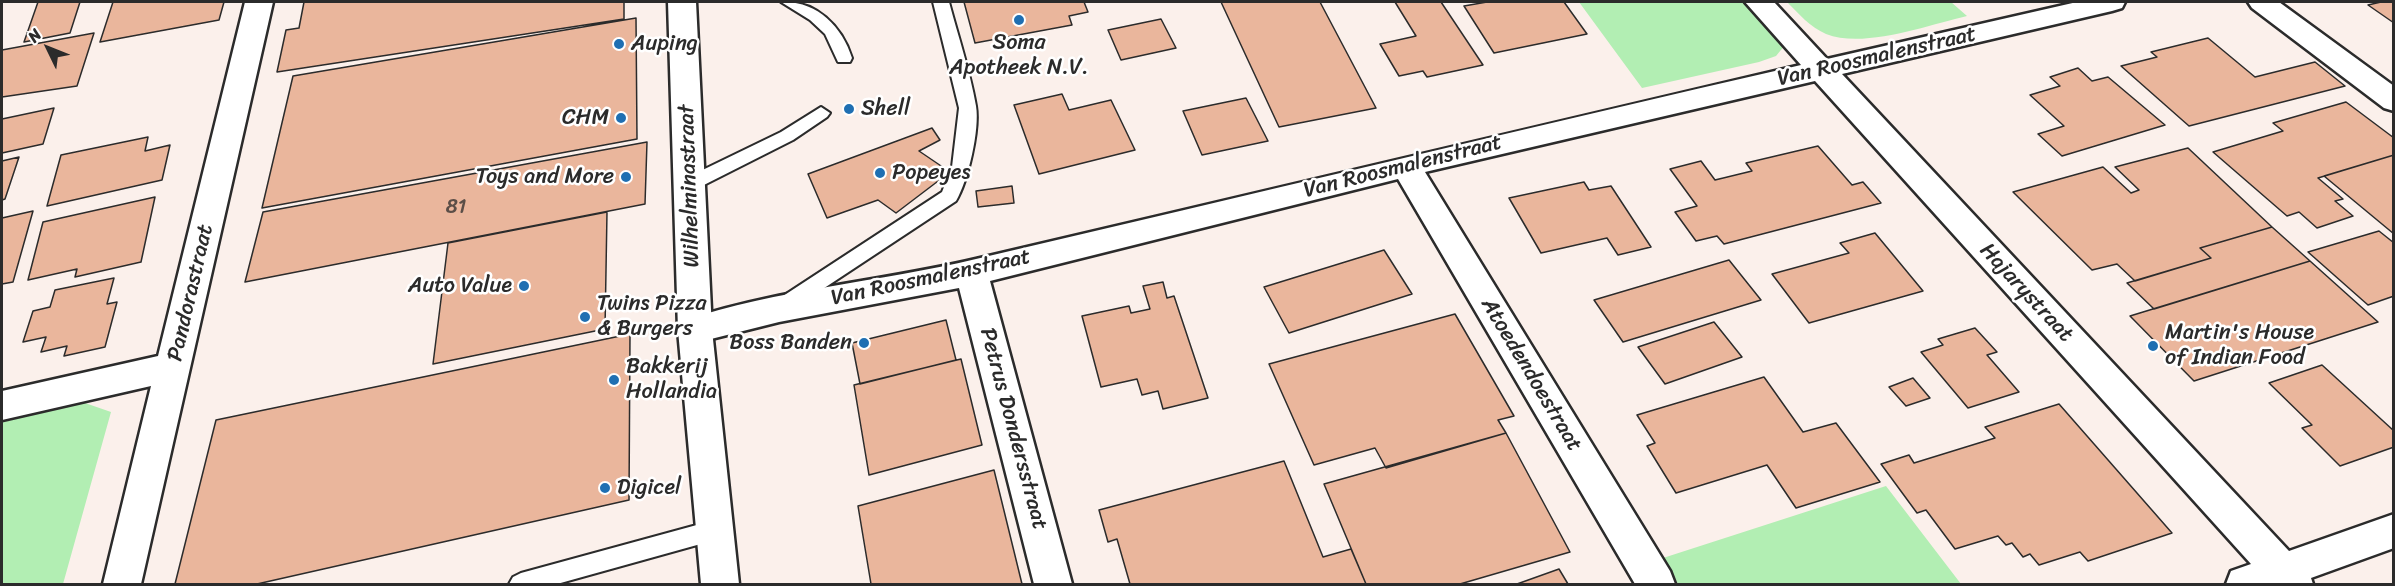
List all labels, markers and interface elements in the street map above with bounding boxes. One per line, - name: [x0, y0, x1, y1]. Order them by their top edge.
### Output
- marker: Soma Apotheek N.V.: [1012, 13, 1026, 27]
- north arrow: [18, 18, 78, 78]
- text: N: [20, 21, 49, 49]
- street label: Van Roosmalenstraat: [1775, 21, 1979, 93]
- place label: Soma Apotheek N.V.: [949, 30, 1089, 82]
- place label: Auping: [631, 31, 698, 57]
- marker: Auping: [612, 37, 626, 51]
- place label: Shell: [861, 96, 910, 122]
- marker: Shell: [842, 102, 856, 116]
- street label: Wilhelminastraat: [674, 104, 706, 268]
- place label: CHM: [562, 105, 609, 131]
- marker: CHM: [614, 111, 628, 125]
- street label: Van Roosmalenstraat: [1301, 130, 1505, 204]
- place label: Popeyes: [892, 160, 970, 186]
- place label: Toys and More: [476, 164, 614, 190]
- marker: Popeyes: [873, 166, 887, 180]
- marker: Toys and More: [619, 170, 633, 184]
- house number: 81: [446, 196, 466, 220]
- street label: Pandorastraat: [162, 222, 220, 364]
- street label: Hajarystraat: [1974, 238, 2078, 348]
- street label: Van Roosmalenstraat: [829, 244, 1033, 312]
- place label: Auto Value: [408, 273, 512, 299]
- marker: Auto Value: [517, 279, 531, 293]
- place label: Twins Pizza & Burgers: [597, 291, 706, 342]
- street label: Atoedendoestraat: [1475, 293, 1587, 457]
- marker: Twins Pizza & Burgers: [578, 310, 592, 324]
- place label: Martin's House of Indian Food: [2165, 320, 2314, 372]
- street label: Petrus Dondersstraat: [973, 325, 1053, 533]
- place label: Boss Banden: [729, 330, 852, 356]
- marker: Boss Banden: [857, 336, 871, 350]
- marker: Martin's House of Indian Food: [2146, 339, 2160, 353]
- place label: Bakkerij Hollandia: [626, 354, 717, 406]
- marker: Bakkerij Hollandia: [607, 373, 621, 387]
- place label: Digicel: [617, 475, 681, 501]
- marker: Digicel: [598, 481, 612, 495]

